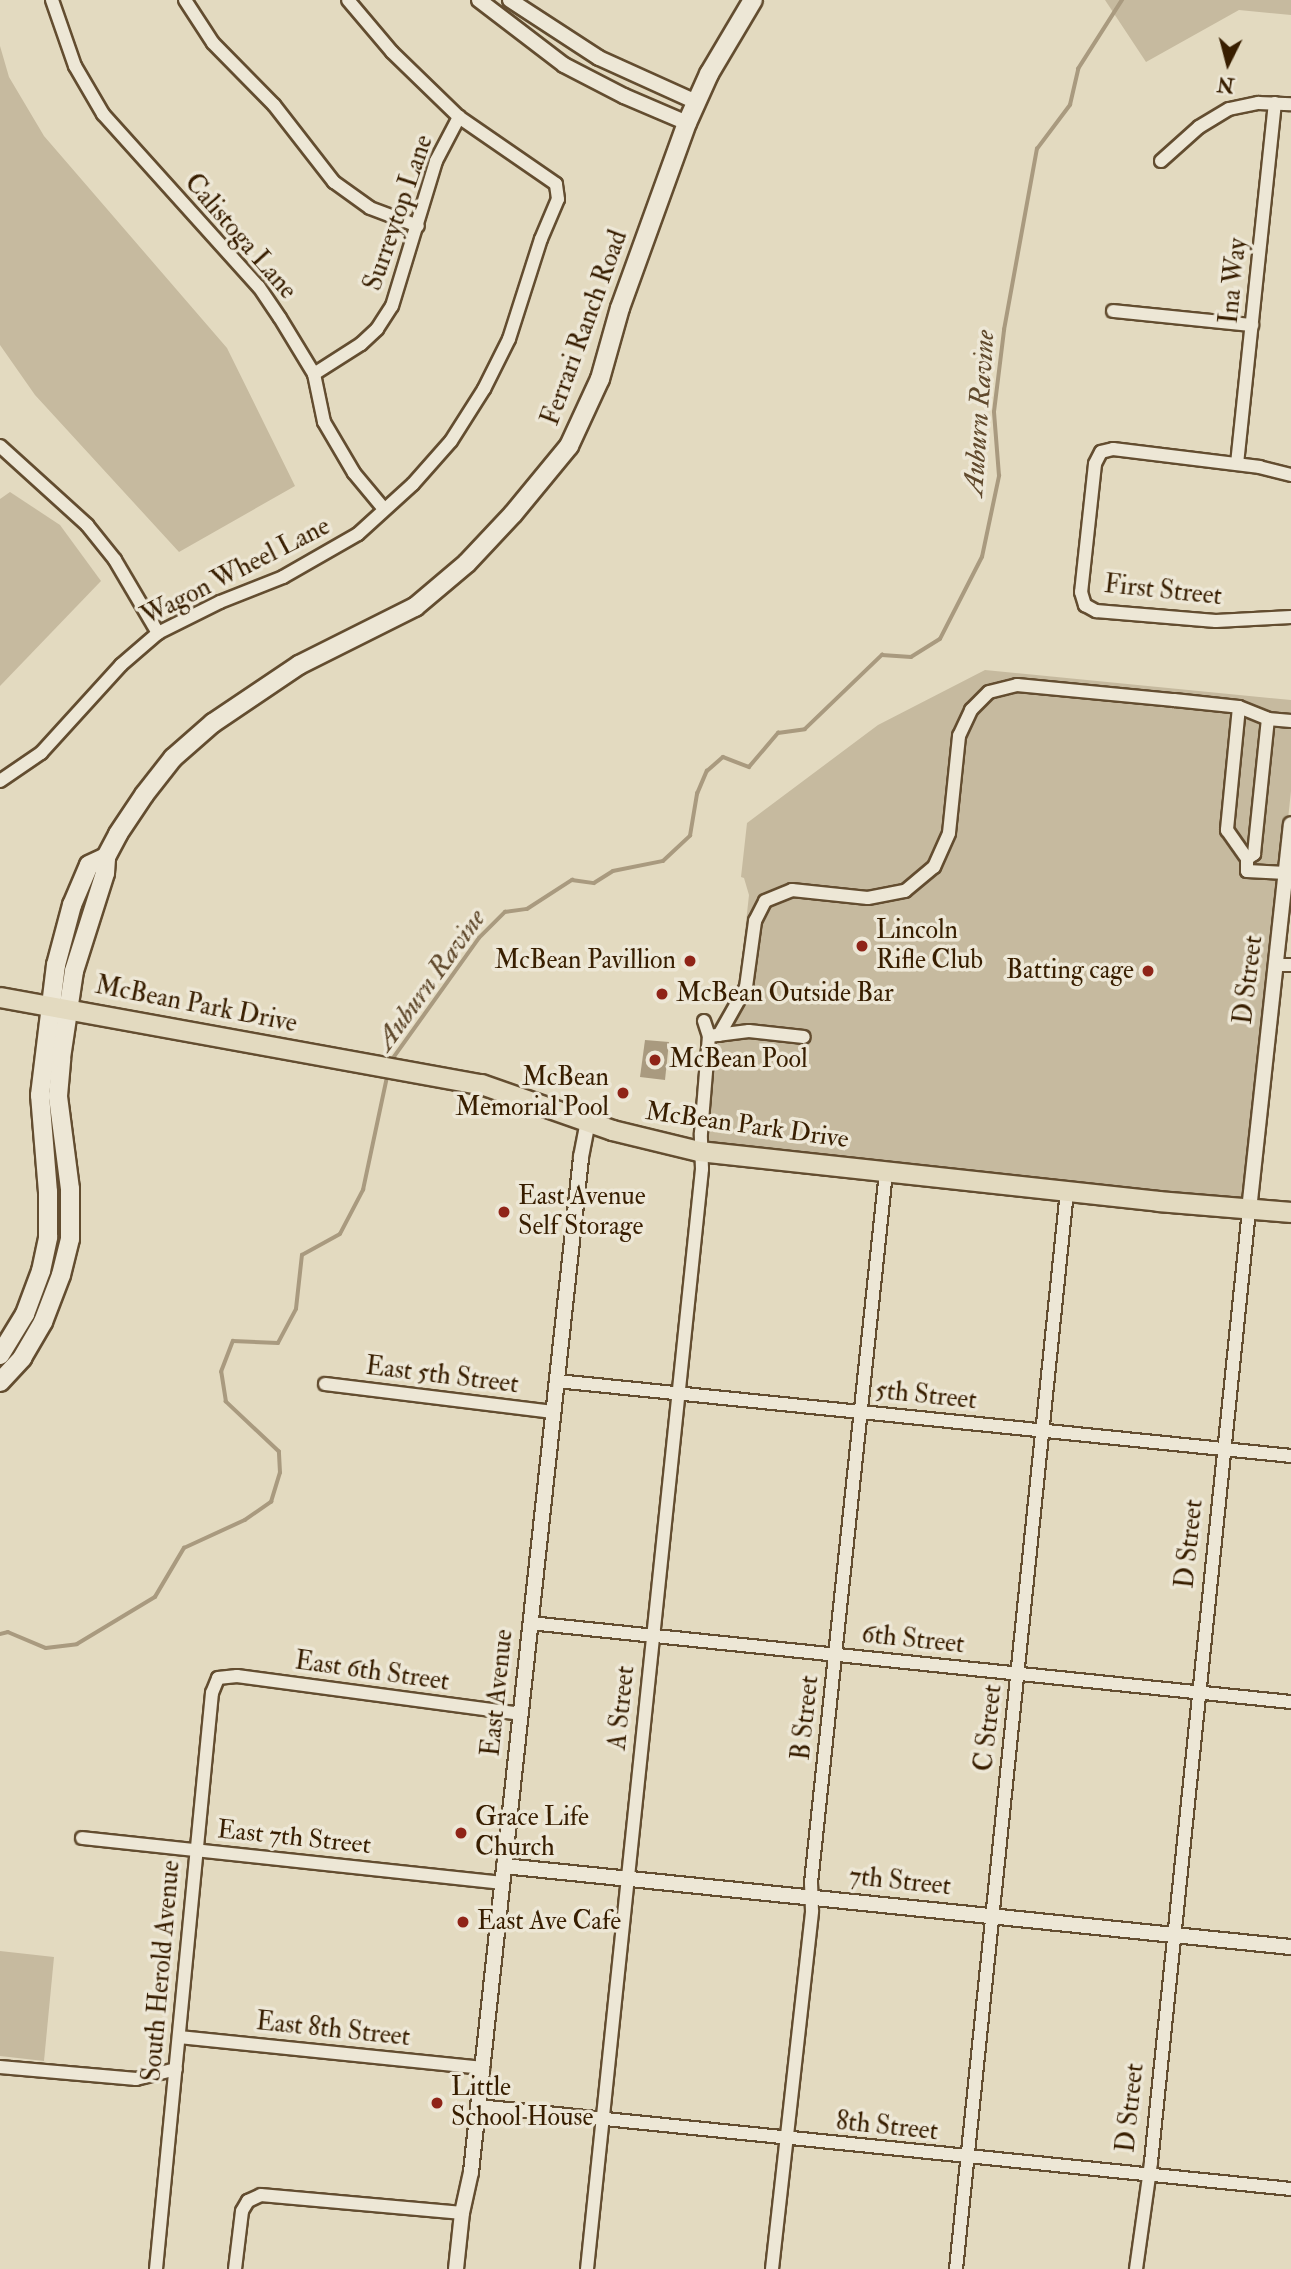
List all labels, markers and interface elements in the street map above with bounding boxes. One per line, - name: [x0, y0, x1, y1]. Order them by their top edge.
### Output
- north arrow: [1193, 28, 1263, 98]
- text: N: [1216, 71, 1236, 97]
- street label: Surreytop Lane: [358, 131, 440, 295]
- street label: Calistoga Lane: [177, 168, 303, 306]
- street label: Ferrari Ranch Road: [535, 226, 635, 430]
- street label: Ina Way: [1214, 237, 1254, 325]
- water label: Auburn Ravine: [957, 329, 1003, 497]
- street label: Wagon Wheel Lane: [137, 511, 335, 633]
- street label: First Street: [1103, 569, 1223, 613]
- water label: Auburn Ravine: [369, 903, 493, 1057]
- place label: Lincoln Rifle Club: [876, 915, 983, 976]
- street label: D Street: [1228, 934, 1270, 1026]
- marker: Lincoln Rifle Club: [854, 938, 870, 954]
- place label: McBean Pavillion: [494, 945, 676, 977]
- marker: McBean Pavillion: [682, 953, 698, 969]
- place label: Batting cage: [1006, 955, 1134, 987]
- marker: Batting cage: [1140, 963, 1156, 979]
- street label: McBean Park Drive: [92, 970, 300, 1040]
- place label: McBean Outside Bar: [676, 978, 894, 1010]
- marker: McBean Outside Bar: [654, 986, 670, 1002]
- place label: McBean Pool: [669, 1044, 808, 1076]
- marker: McBean Pool: [647, 1052, 663, 1068]
- place label: McBean Memorial Pool: [455, 1062, 609, 1124]
- marker: McBean Memorial Pool: [615, 1085, 631, 1101]
- street label: McBean Park Drive: [643, 1096, 851, 1156]
- place label: East Avenue Self Storage: [518, 1181, 645, 1242]
- marker: East Avenue Self Storage: [496, 1204, 512, 1220]
- street label: East 5th Street: [364, 1351, 520, 1401]
- street label: 5th Street: [874, 1375, 978, 1417]
- street label: D Street: [1170, 1498, 1210, 1590]
- street label: 6th Street: [860, 1619, 966, 1661]
- street label: East Avenue: [476, 1628, 520, 1758]
- street label: East 6th Street: [293, 1646, 451, 1698]
- street label: A Street: [602, 1664, 642, 1752]
- street label: B Street: [786, 1674, 826, 1762]
- street label: C Street: [969, 1683, 1009, 1773]
- place label: Grace Life Church: [475, 1802, 589, 1864]
- street label: East 7th Street: [216, 1814, 372, 1862]
- marker: Grace Life Church: [453, 1825, 469, 1841]
- street label: South Herold Avenue: [137, 1859, 187, 2083]
- street label: 7th Street: [848, 1861, 952, 1903]
- place label: East Ave Cafe: [477, 1906, 621, 1938]
- marker: East Ave Cafe: [455, 1914, 471, 1930]
- street label: East 8th Street: [254, 2006, 412, 2054]
- street label: D Street: [1111, 2062, 1151, 2154]
- place label: Little School House: [451, 2072, 593, 2134]
- marker: Little School House: [429, 2095, 445, 2111]
- street label: 8th Street: [834, 2106, 940, 2148]

